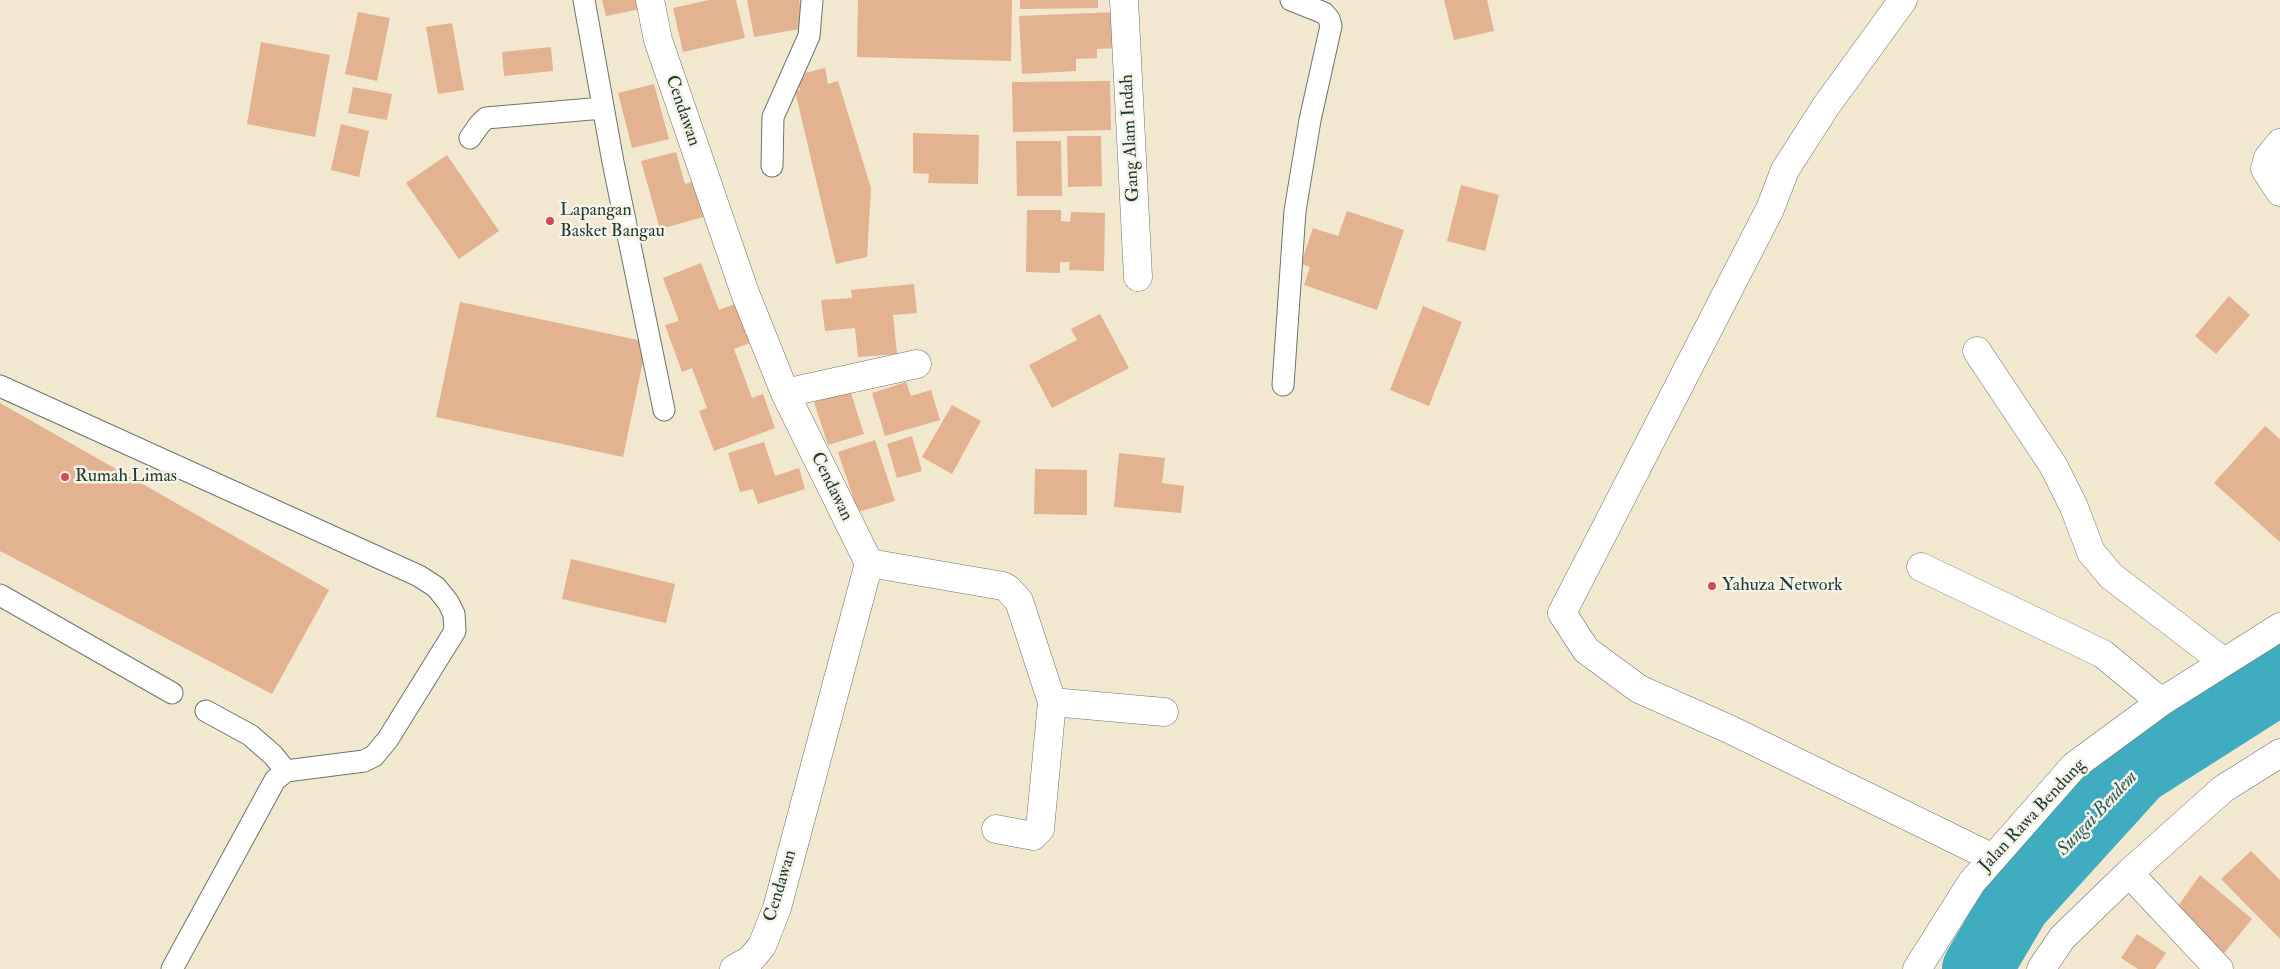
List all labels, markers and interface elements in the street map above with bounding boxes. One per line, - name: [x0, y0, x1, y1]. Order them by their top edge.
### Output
- street label: Cendawan: [660, 73, 704, 149]
- street label: Gang Alam Indah: [1117, 74, 1145, 202]
- place label: Lapangan Basket Bangau: [560, 200, 665, 242]
- marker: Lapangan Basket Bangau: [544, 215, 556, 227]
- street label: Cendawan: [805, 449, 857, 525]
- place label: Rumah Limas: [75, 466, 177, 488]
- marker: Rumah Limas: [59, 471, 71, 483]
- place label: Yahuza Network: [1722, 575, 1843, 597]
- marker: Yahuza Network: [1706, 580, 1718, 592]
- street label: Jalan Rawa Bendung: [1975, 755, 2091, 877]
- water label: Sungai Bendem: [2053, 767, 2143, 861]
- street label: Cendawan: [760, 848, 802, 924]

